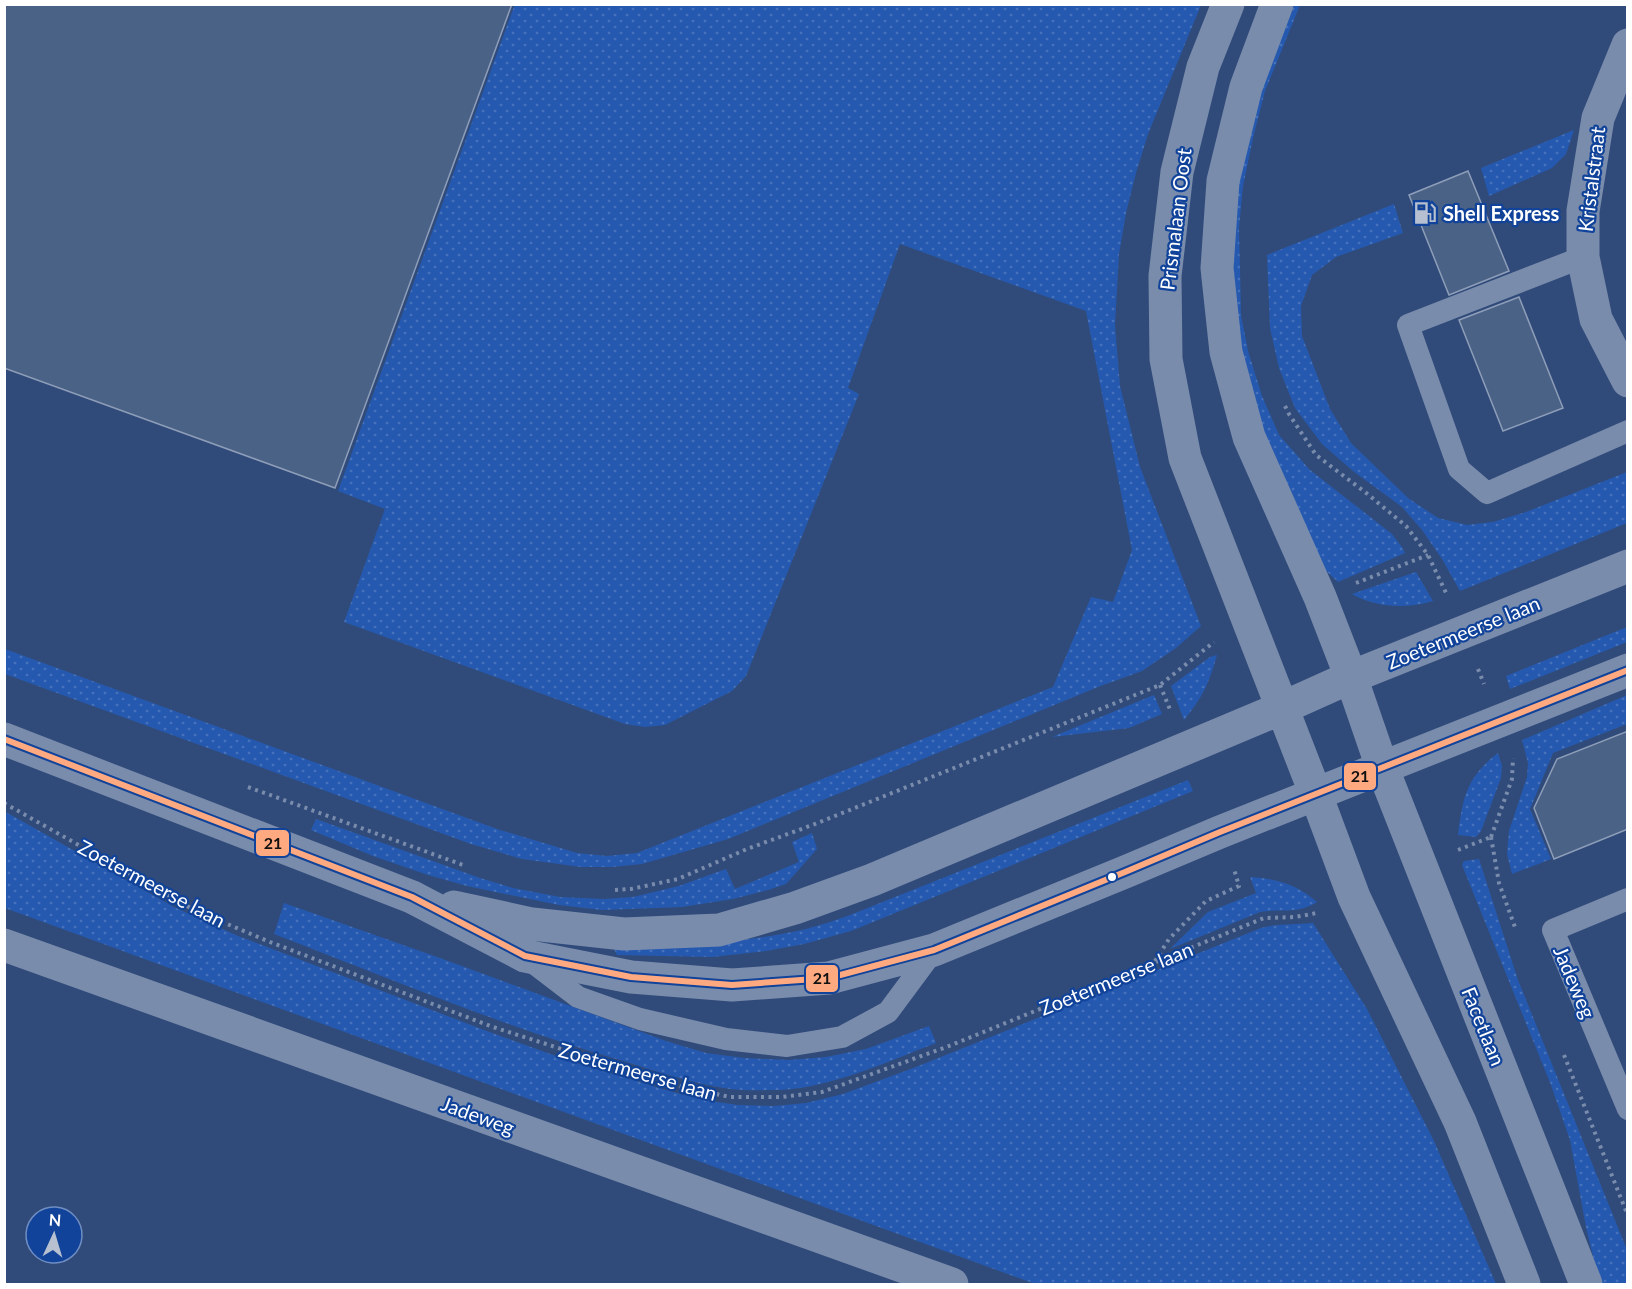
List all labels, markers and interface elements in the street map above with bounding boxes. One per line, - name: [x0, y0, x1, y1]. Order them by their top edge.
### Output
- street label: Kristalstraat: [1573, 125, 1609, 233]
- street label: Prismalaan Oost: [1154, 147, 1196, 291]
- fuel station icon: Shell Express: [1412, 200, 1438, 226]
- place label: Shell Express: [1443, 201, 1560, 225]
- street label: Zoetermeerse laan: [1383, 590, 1543, 674]
- line badge: 21: [1343, 762, 1377, 791]
- text: 21: [1351, 766, 1369, 785]
- line badge: 21: [255, 829, 290, 857]
- text: 21: [264, 833, 282, 852]
- street label: Zoetermeerse laan: [74, 834, 230, 932]
- unlabelled marker: [1106, 871, 1118, 883]
- street label: Zoetermeerse laan: [1036, 936, 1196, 1020]
- street label: Jadeweg: [1549, 942, 1601, 1022]
- line badge: 21: [805, 964, 839, 993]
- text: 21: [813, 968, 831, 987]
- street label: Facetlaan: [1457, 983, 1511, 1069]
- street label: Zoetermeerse laan: [556, 1037, 720, 1105]
- street label: Jadeweg: [438, 1091, 518, 1139]
- north arrow: [24, 1205, 84, 1265]
- text: N: [48, 1210, 62, 1229]

